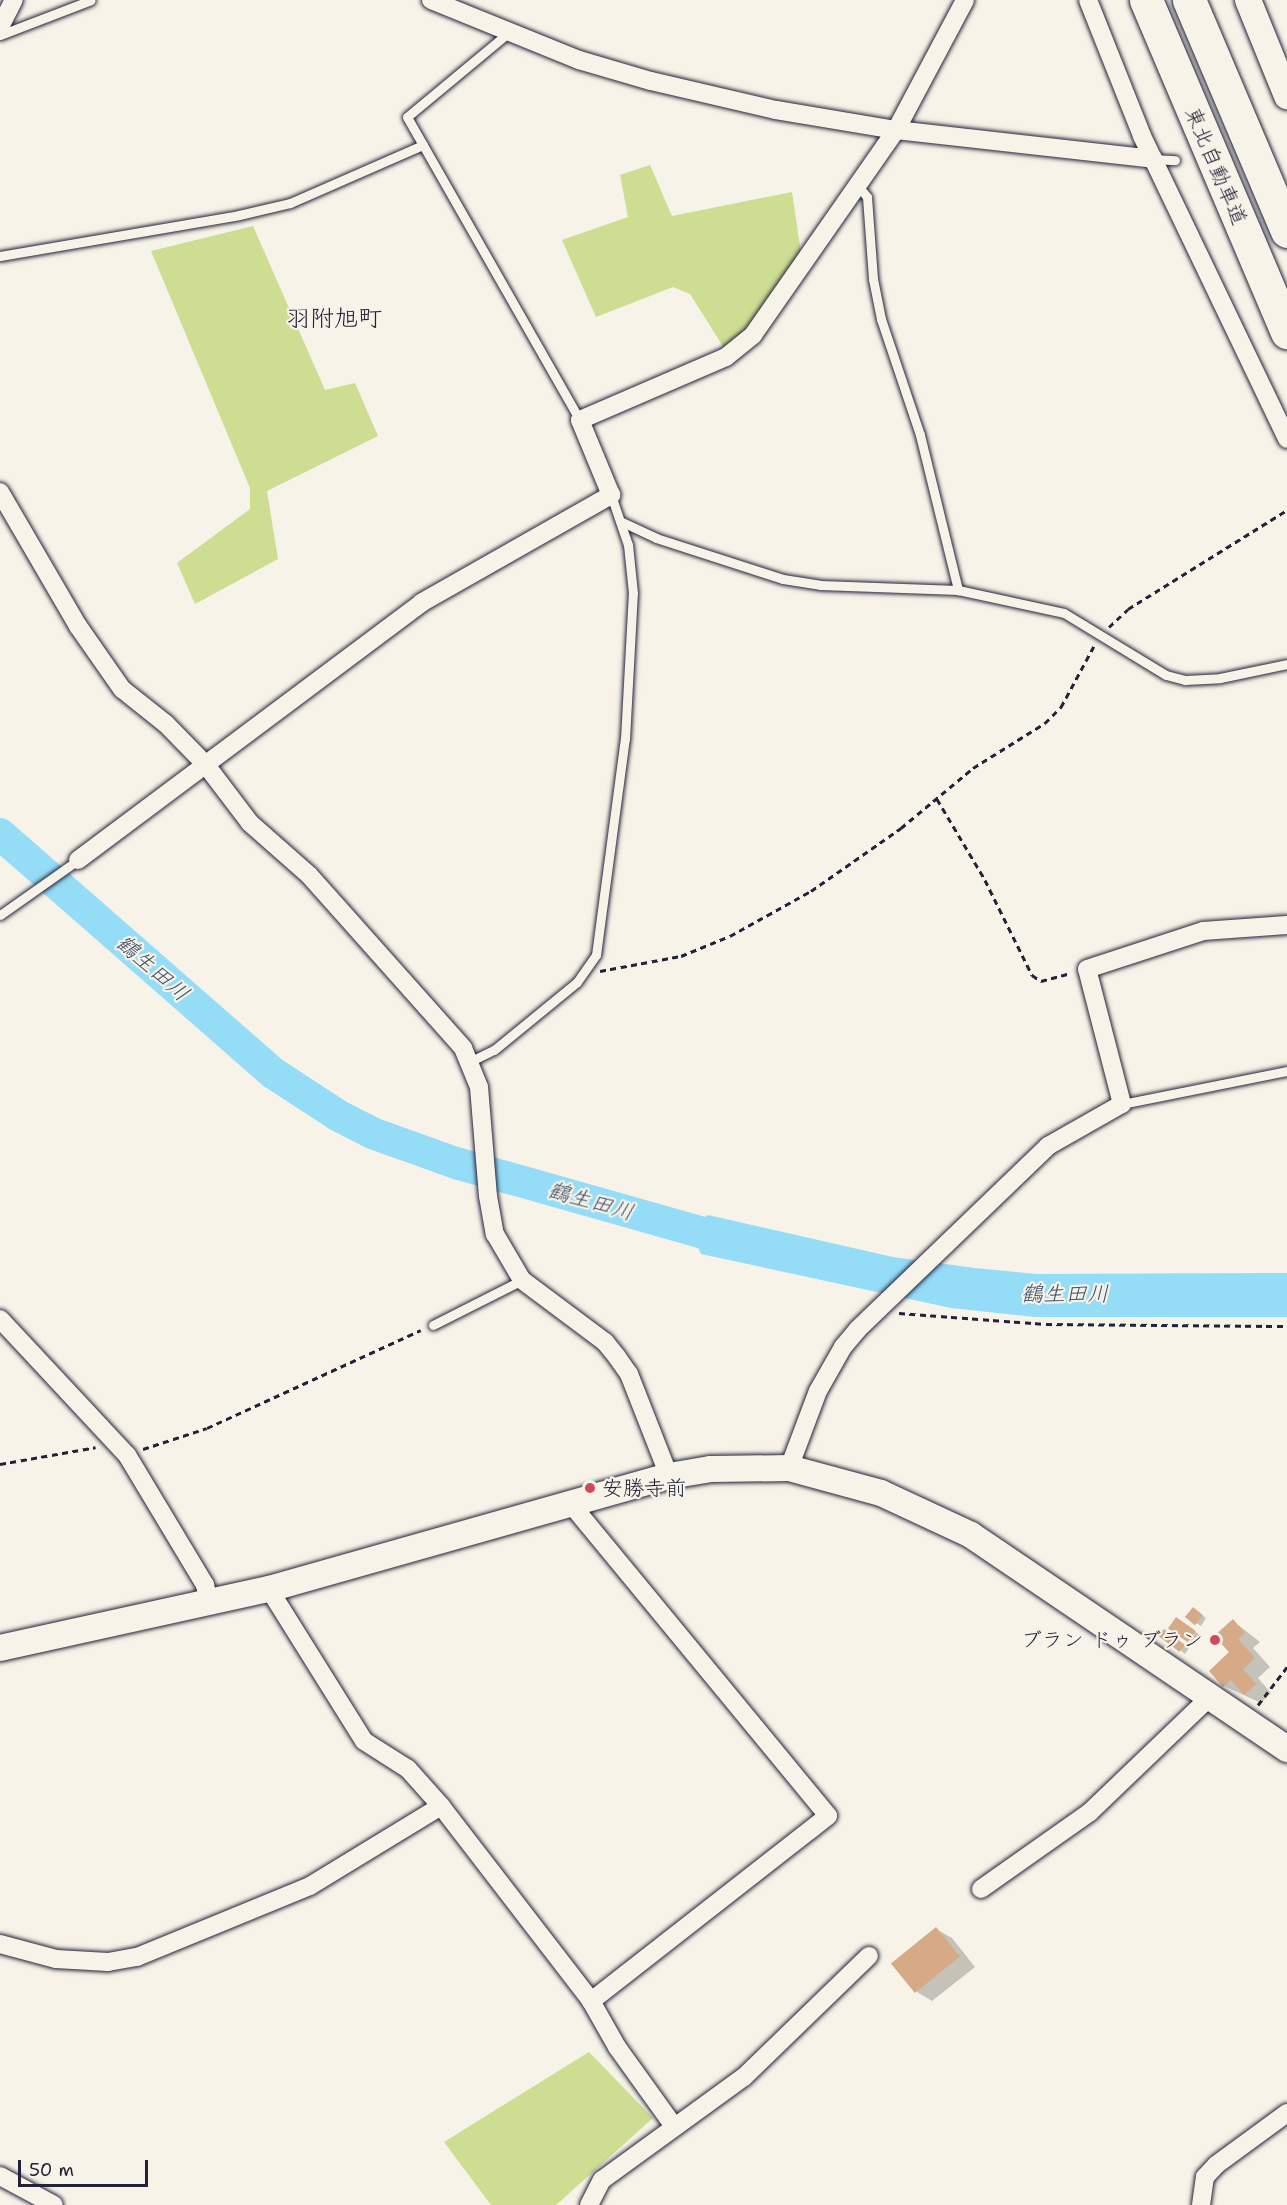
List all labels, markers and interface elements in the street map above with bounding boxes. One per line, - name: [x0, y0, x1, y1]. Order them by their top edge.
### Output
- street label: 東北自動車道: [1180, 103, 1252, 229]
- district label: 羽附旭町: [286, 305, 382, 333]
- water label: 鶴生田川: [111, 929, 195, 1007]
- water label: 鶴生田川: [545, 1176, 637, 1226]
- water label: 鶴生田川: [1021, 1281, 1109, 1307]
- place label: 安勝寺前: [602, 1475, 686, 1501]
- marker: 安勝寺前: [583, 1481, 597, 1495]
- place label: ブラン ドゥ ブラン: [1021, 1627, 1203, 1653]
- marker: ブラン ドゥ ブラン: [1208, 1633, 1222, 1647]
- scale bar: [21, 2148, 152, 2186]
- text: 50 m: [29, 2158, 74, 2182]

